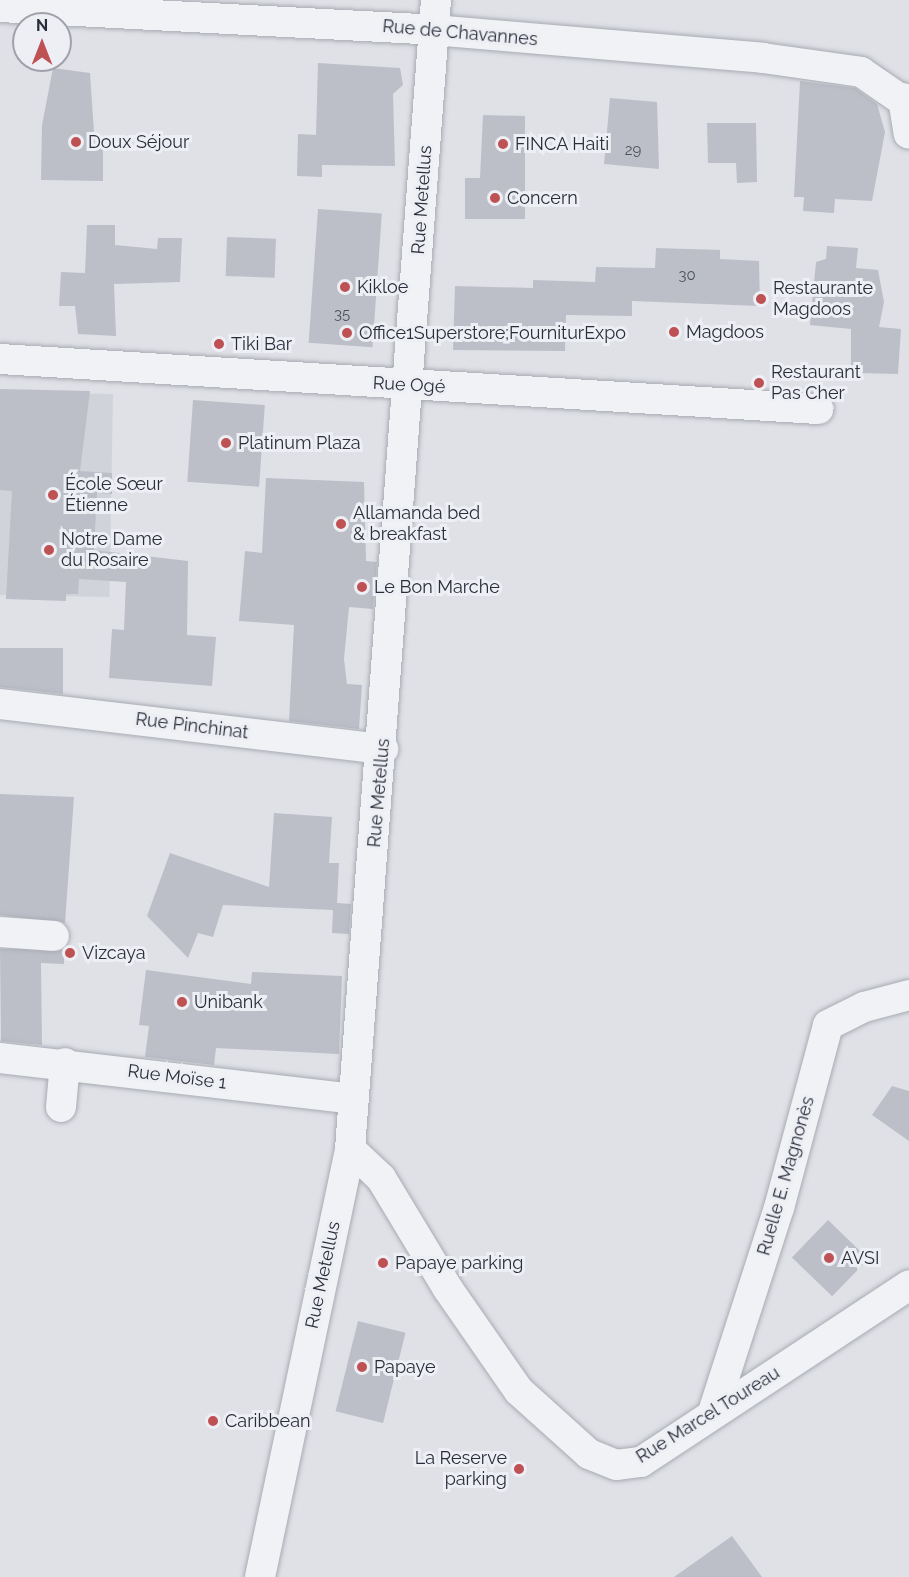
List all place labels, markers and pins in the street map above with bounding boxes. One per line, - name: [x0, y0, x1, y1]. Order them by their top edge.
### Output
- place label: Doux Séjour: [88, 131, 189, 153]
- place label: FINCA Haiti: [515, 133, 610, 155]
- marker: Doux Séjour: [69, 135, 83, 149]
- marker: FINCA Haiti: [496, 137, 510, 151]
- place label: Concern: [507, 187, 578, 209]
- marker: Concern: [488, 191, 502, 205]
- place label: Kikloe: [357, 276, 408, 298]
- place label: Restaurante Magdoos: [773, 278, 873, 320]
- marker: Kikloe: [338, 280, 352, 294]
- marker: Restaurante Magdoos: [754, 292, 768, 306]
- place label: Magdoos: [686, 321, 764, 343]
- place label: Office1Superstore;FourniturExpo: [359, 322, 626, 344]
- marker: Magdoos: [667, 325, 681, 339]
- marker: Office1Superstore;FourniturExpo: [340, 326, 354, 340]
- place label: Tiki Bar: [231, 333, 292, 355]
- marker: Tiki Bar: [212, 337, 226, 351]
- place label: Restaurant Pas Cher: [771, 362, 861, 404]
- marker: Restaurant Pas Cher: [752, 376, 766, 390]
- place label: Platinum Plaza: [238, 432, 361, 454]
- marker: Platinum Plaza: [219, 436, 233, 450]
- place label: École Sœur Étienne: [65, 474, 163, 516]
- marker: École Sœur Étienne: [46, 488, 60, 502]
- place label: Allamanda bed & breakfast: [353, 503, 480, 546]
- marker: Allamanda bed & breakfast: [334, 517, 348, 531]
- place label: Notre Dame du Rosaire: [61, 529, 162, 572]
- marker: Notre Dame du Rosaire: [42, 543, 56, 557]
- place label: Le Bon Marche: [374, 576, 500, 598]
- marker: Le Bon Marche: [355, 580, 369, 594]
- place label: Vizcaya: [82, 942, 146, 964]
- marker: Vizcaya: [63, 946, 77, 960]
- place label: Unibank: [194, 991, 263, 1013]
- marker: Unibank: [175, 995, 189, 1009]
- place label: AVSI: [841, 1247, 879, 1269]
- marker: AVSI: [822, 1251, 836, 1265]
- place label: Papaye parking: [395, 1252, 523, 1274]
- marker: Papaye parking: [376, 1256, 390, 1270]
- place label: Papaye: [374, 1356, 436, 1378]
- marker: Papaye: [355, 1360, 369, 1374]
- place label: Caribbean: [225, 1410, 310, 1432]
- marker: Caribbean: [206, 1414, 220, 1428]
- place label: La Reserve parking: [415, 1448, 507, 1490]
- marker: La Reserve parking: [512, 1462, 526, 1476]

